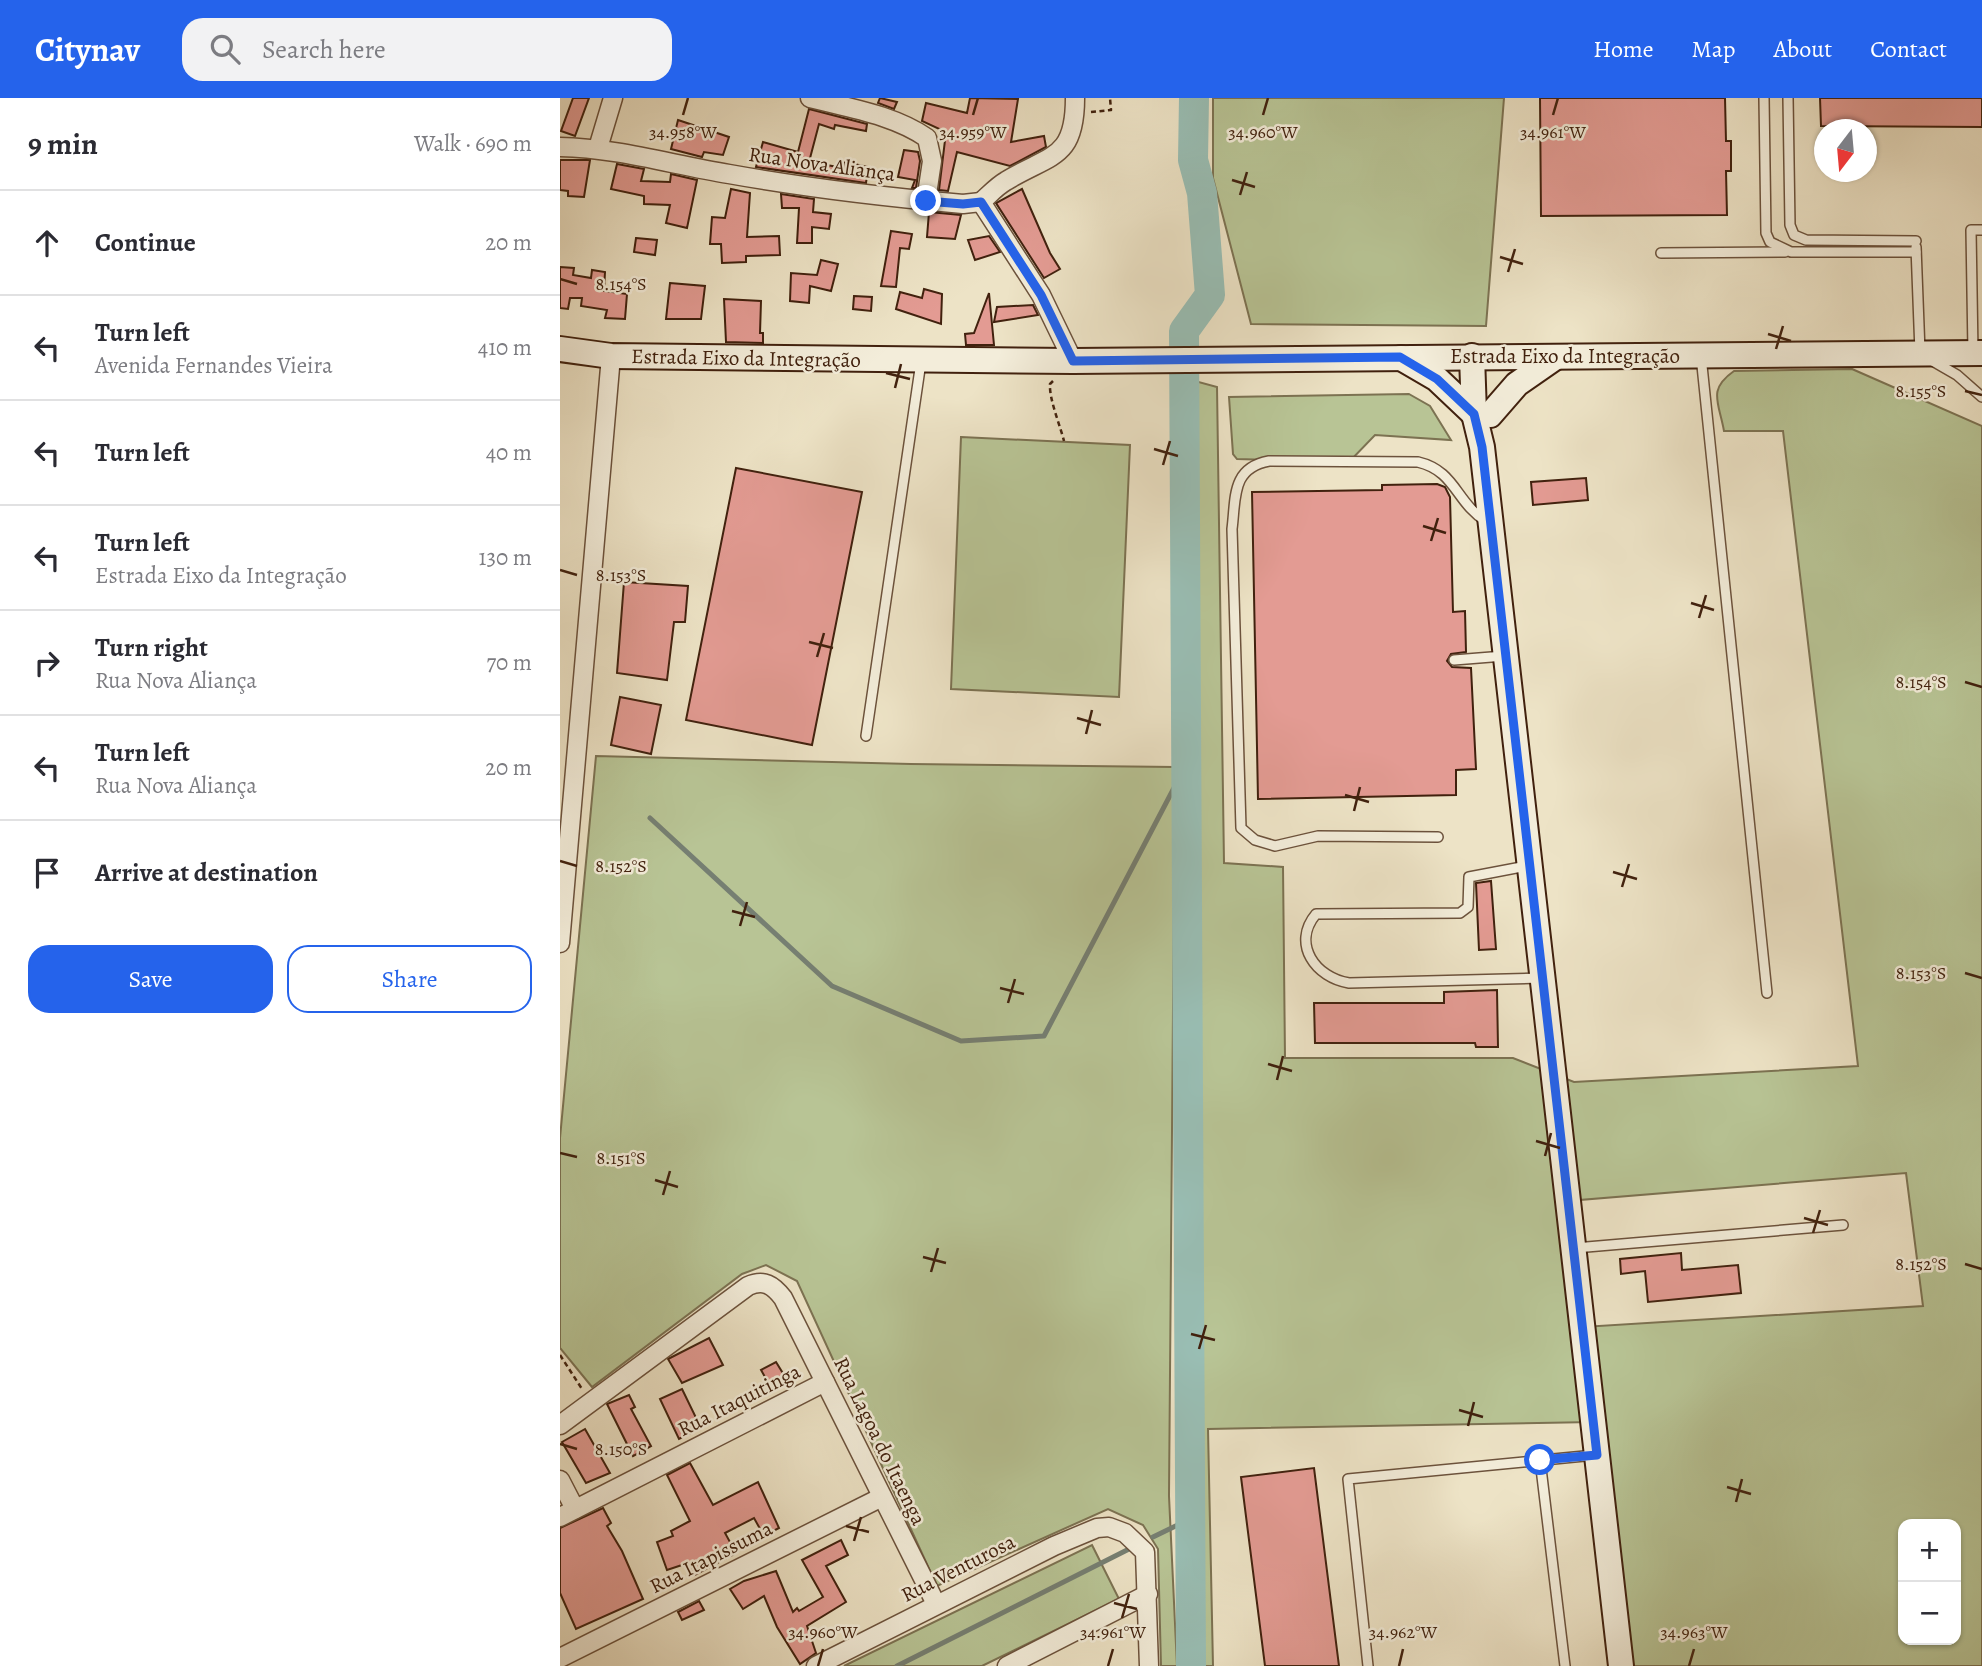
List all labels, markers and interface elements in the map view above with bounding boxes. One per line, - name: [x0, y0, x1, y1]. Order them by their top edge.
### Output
- search box: [182, 18, 672, 81]
- text: Citynav: [35, 27, 140, 72]
- icon: search: [206, 30, 244, 68]
- text: Search here: [262, 32, 386, 67]
- text: Home: [1593, 33, 1654, 65]
- text: Map: [1692, 33, 1736, 65]
- text: About: [1774, 33, 1832, 65]
- text: Contact: [1870, 33, 1947, 65]
- north arrow: [1814, 119, 1877, 182]
- text: 34.958°W: [649, 120, 717, 144]
- text: 34.959°W: [939, 120, 1007, 144]
- text: 34.960°W: [1228, 120, 1298, 144]
- text: 34.961°W: [1520, 120, 1586, 144]
- text: 9 min: [28, 124, 98, 164]
- text: Walk · 690 m: [414, 128, 532, 159]
- street label: Rua Nova Aliança: [747, 140, 897, 188]
- route end: [910, 185, 941, 216]
- icon: ahead: [28, 224, 66, 262]
- text: Continue: [95, 225, 196, 260]
- text: 20 m: [485, 227, 532, 258]
- text: 8.154°S: [595, 272, 647, 296]
- text: Turn left: [95, 315, 190, 350]
- icon: left: [28, 329, 66, 367]
- text: 410 m: [478, 332, 532, 363]
- street label: Estrada Eixo da Integração: [631, 342, 861, 374]
- street label: Estrada Eixo da Integração: [1450, 342, 1680, 370]
- text: Avenida Fernandes Vieira: [95, 350, 333, 381]
- text: 8.155°S: [1896, 379, 1946, 403]
- icon: left: [28, 434, 66, 472]
- text: Turn left: [95, 435, 190, 470]
- text: 40 m: [486, 437, 532, 468]
- text: Turn left: [95, 525, 190, 560]
- icon: left: [28, 539, 66, 577]
- text: 130 m: [479, 542, 532, 573]
- text: Estrada Eixo da Integração: [95, 560, 347, 591]
- text: 8.153°S: [596, 563, 646, 587]
- text: Turn right: [95, 630, 208, 665]
- icon: right: [28, 644, 66, 682]
- text: 70 m: [486, 647, 532, 678]
- text: Rua Nova Aliança: [95, 665, 257, 696]
- text: 8.154°S: [1895, 670, 1947, 694]
- text: Turn left: [95, 735, 190, 770]
- icon: left: [28, 749, 66, 787]
- text: 20 m: [485, 752, 532, 783]
- text: Rua Nova Aliança: [95, 770, 257, 801]
- icon: arrive: [28, 854, 66, 892]
- text: 8.152°S: [595, 854, 647, 878]
- text: Arrive at destination: [95, 855, 318, 890]
- button: Save: [28, 945, 273, 1013]
- button: Share: [287, 945, 532, 1013]
- text: 8.153°S: [1896, 961, 1946, 985]
- text: 8.151°S: [596, 1146, 646, 1170]
- text: 8.152°S: [1895, 1252, 1947, 1276]
- street label: Rua Lagoa do Itaenga: [827, 1352, 933, 1530]
- street label: Rua Itaquitinga: [673, 1357, 805, 1443]
- text: 8.150°S: [595, 1437, 647, 1461]
- route start: [1524, 1444, 1555, 1475]
- street label: Rua Itapissuma: [645, 1514, 777, 1600]
- map controls: [1898, 1519, 1961, 1645]
- button: +: [1898, 1519, 1961, 1582]
- street label: Rua Venturosa: [896, 1527, 1020, 1609]
- button: −: [1898, 1582, 1961, 1645]
- text: 34.960°W: [788, 1620, 858, 1644]
- text: 34.961°W: [1080, 1620, 1146, 1644]
- text: 34.962°W: [1369, 1620, 1437, 1644]
- text: 34.963°W: [1660, 1620, 1728, 1644]

